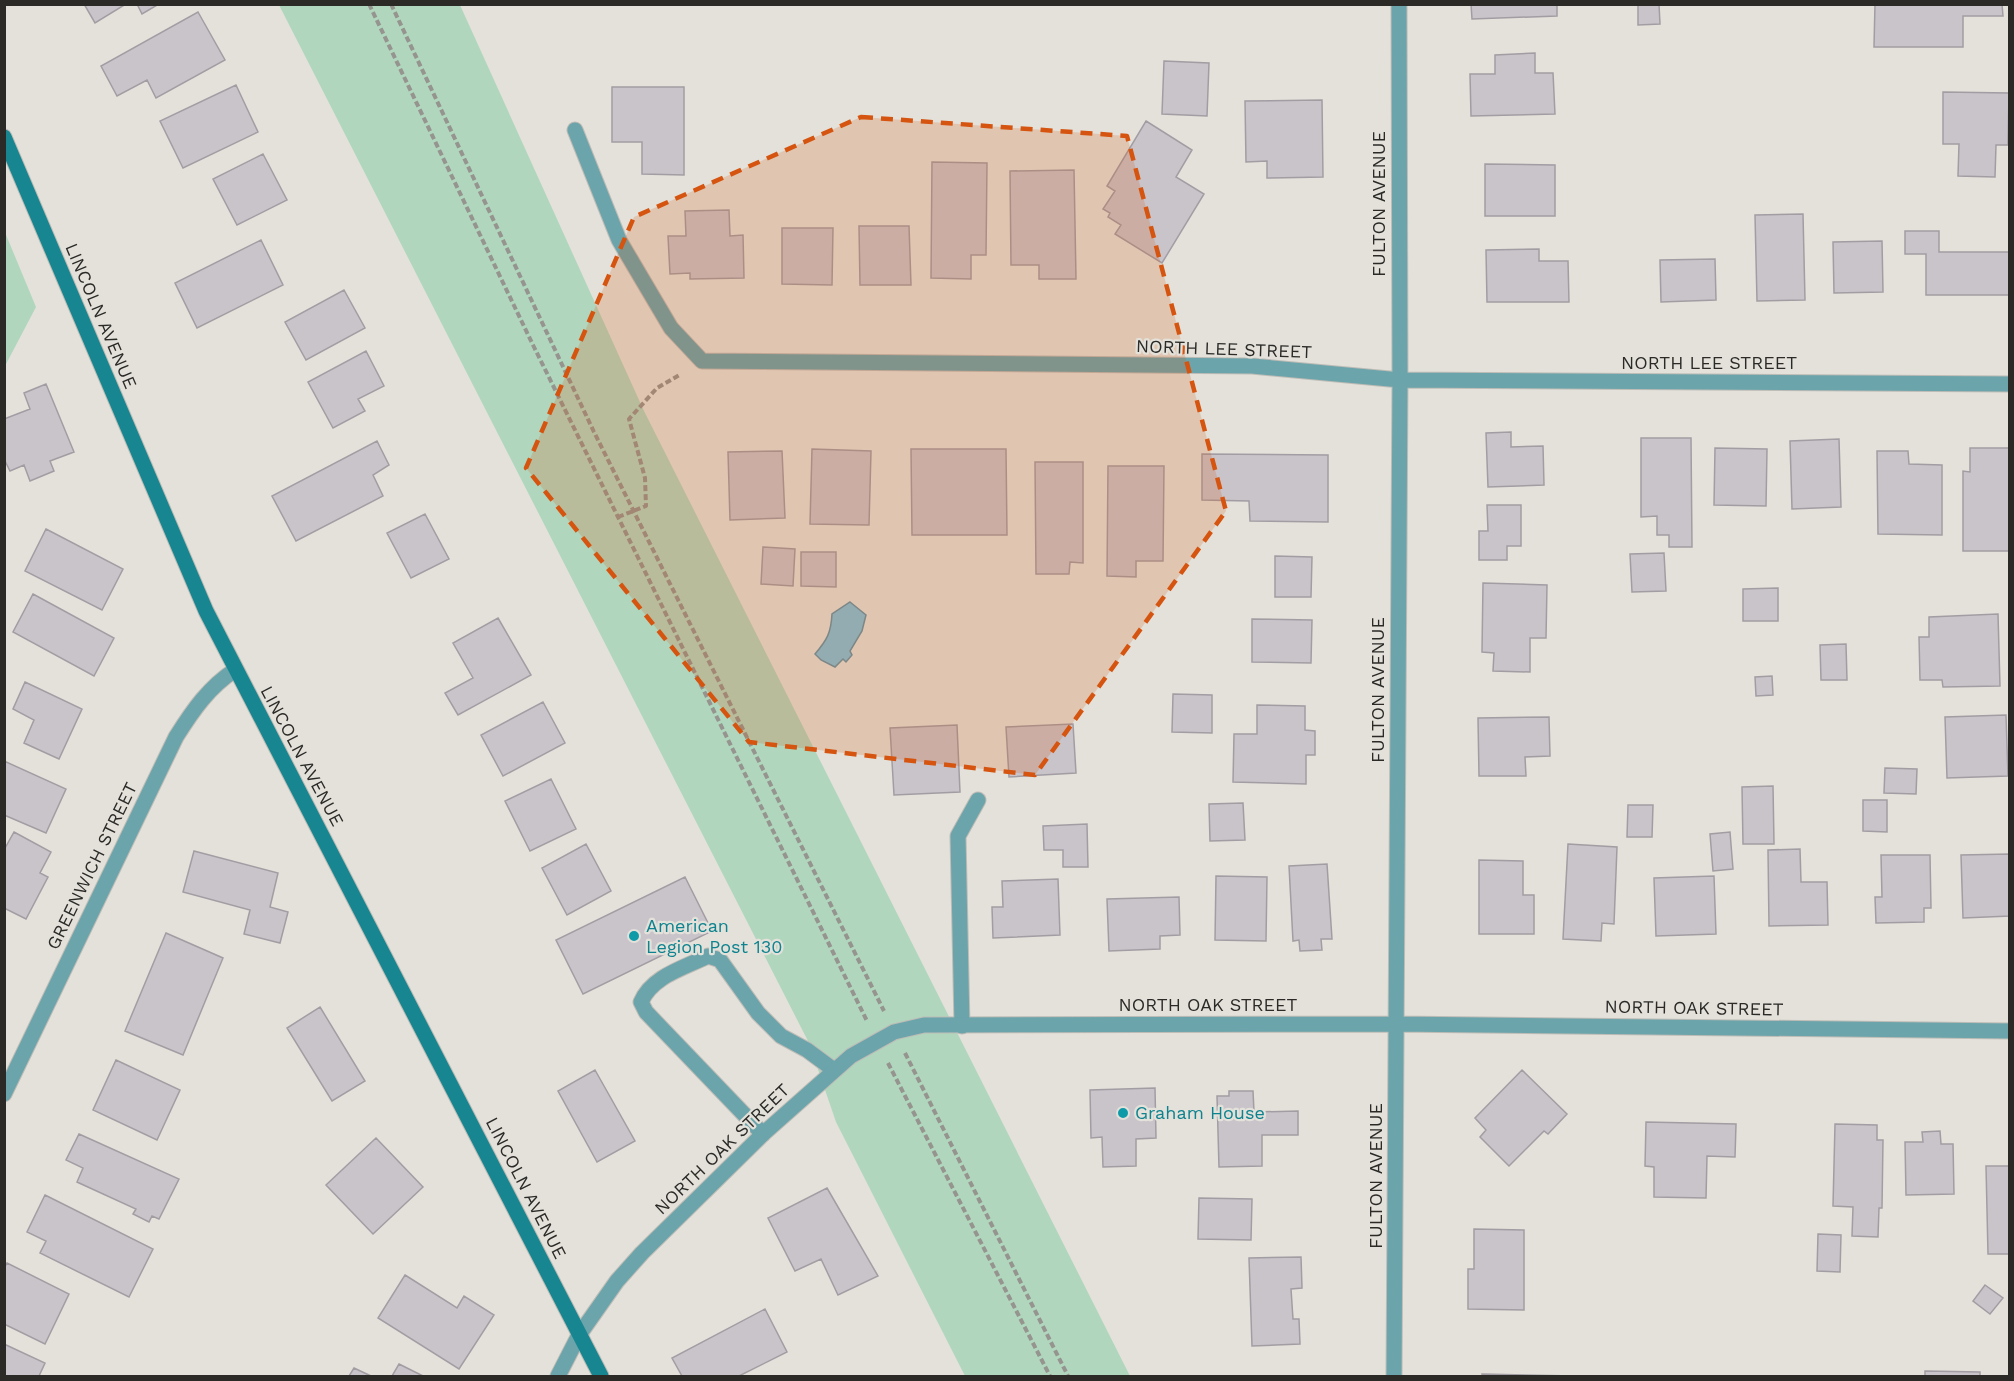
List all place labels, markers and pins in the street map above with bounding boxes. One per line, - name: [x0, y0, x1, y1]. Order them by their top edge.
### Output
- place label: American Legion Post 130: [646, 915, 782, 957]
- marker: American Legion Post 130: [627, 929, 641, 943]
- place label: Graham House: [1135, 1102, 1265, 1123]
- marker: Graham House: [1116, 1106, 1130, 1120]

